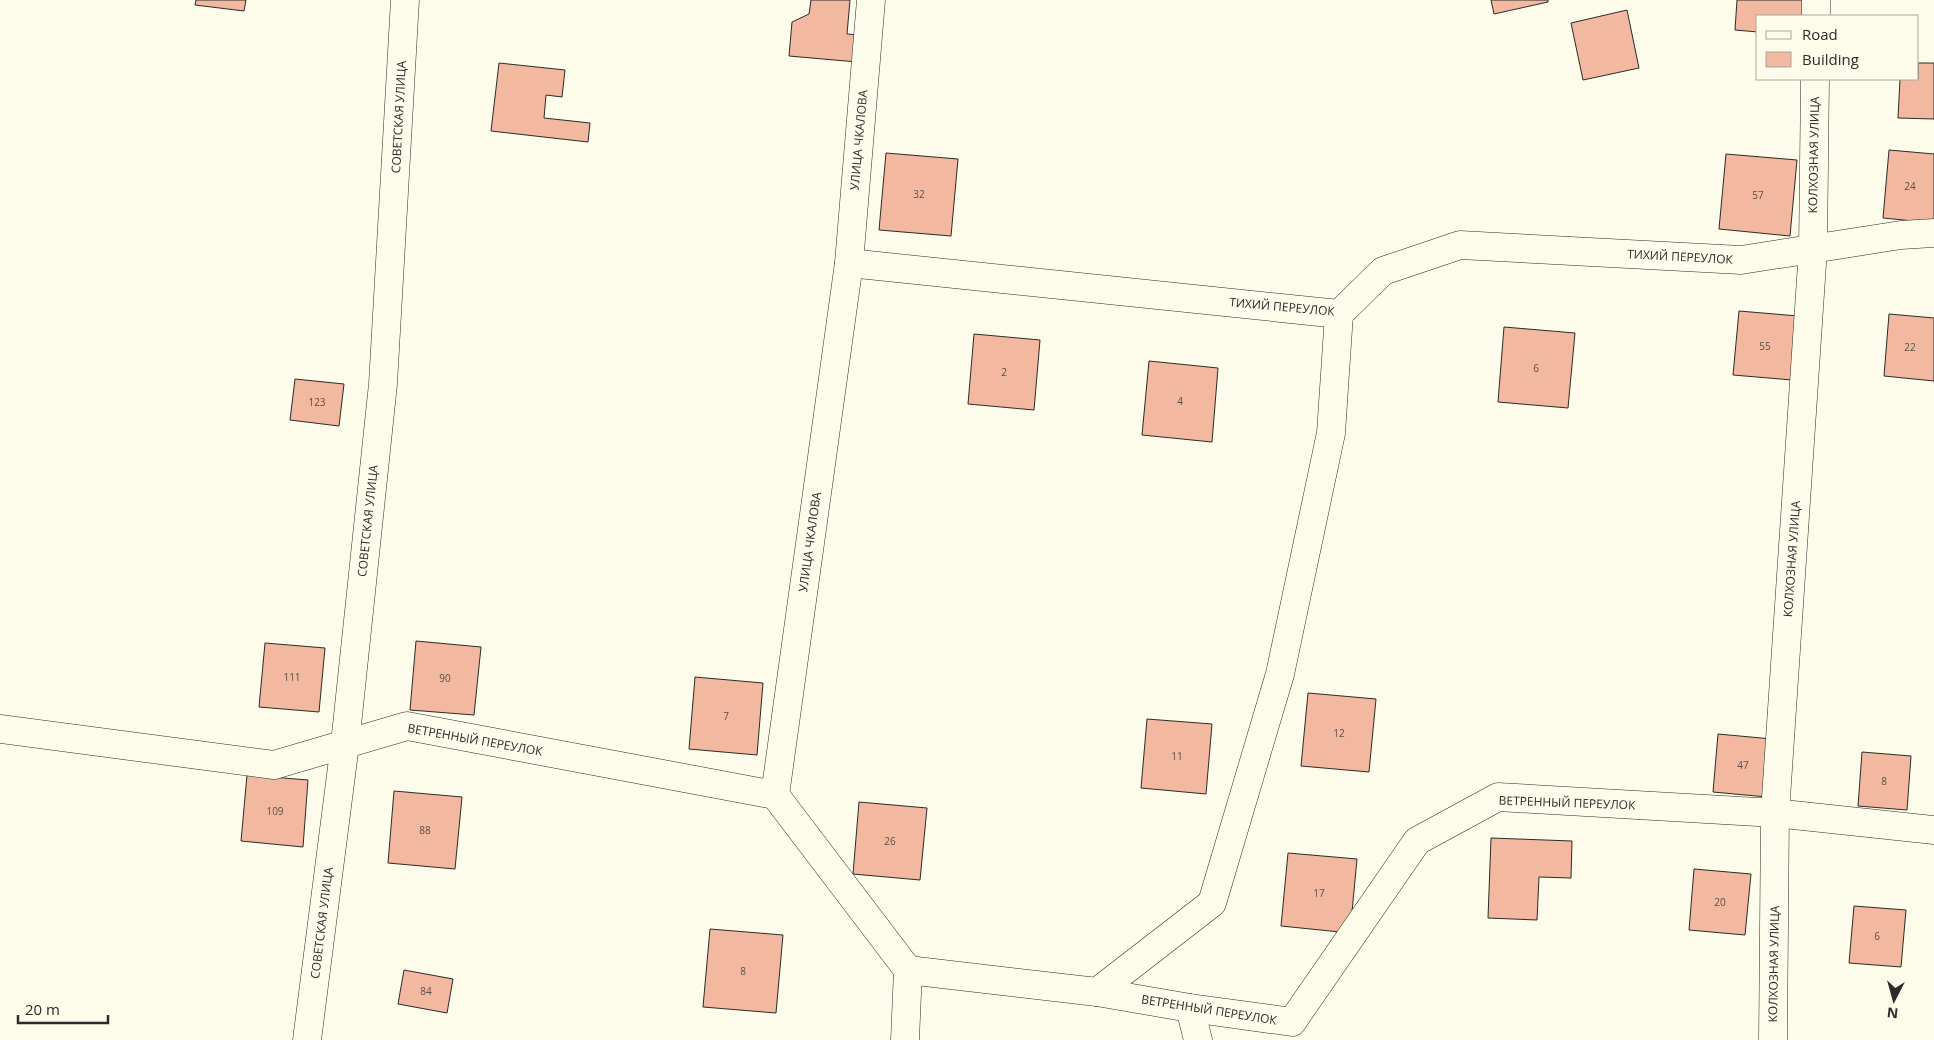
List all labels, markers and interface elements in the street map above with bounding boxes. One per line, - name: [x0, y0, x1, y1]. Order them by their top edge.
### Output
- legend: [1756, 15, 1919, 80]
- text: Road: [1802, 24, 1838, 44]
- text: Building: [1802, 49, 1859, 69]
- street label: СОВЕТСКАЯ УЛИЦА: [387, 60, 410, 174]
- street label: УЛИЦА ЧКАЛОВА: [846, 89, 871, 191]
- street label: КОЛХОЗНАЯ УЛИЦА: [1804, 96, 1823, 214]
- house number: 24: [1904, 179, 1916, 193]
- house number: 32: [913, 187, 925, 201]
- house number: 57: [1752, 188, 1764, 202]
- street label: ТИХИЙ ПЕРЕУЛОК: [1627, 245, 1734, 268]
- street label: ТИХИЙ ПЕРЕУЛОК: [1229, 293, 1336, 320]
- house number: 55: [1759, 339, 1771, 353]
- house number: 22: [1904, 340, 1916, 354]
- house number: 6: [1533, 361, 1539, 375]
- house number: 2: [1001, 365, 1007, 379]
- house number: 4: [1177, 394, 1183, 408]
- house number: 123: [308, 395, 326, 409]
- street label: СОВЕТСКАЯ УЛИЦА: [353, 464, 382, 578]
- street label: УЛИЦА ЧКАЛОВА: [794, 490, 825, 593]
- street label: КОЛХОЗНАЯ УЛИЦА: [1779, 500, 1804, 618]
- house number: 111: [283, 670, 301, 684]
- house number: 90: [439, 671, 451, 685]
- house number: 7: [723, 709, 729, 723]
- street label: ВЕТРЕННЫЙ ПЕРЕУЛОК: [406, 719, 545, 760]
- house number: 12: [1333, 726, 1345, 740]
- house number: 11: [1171, 749, 1183, 763]
- house number: 47: [1737, 758, 1749, 772]
- house number: 8: [1881, 774, 1887, 788]
- street label: ВЕТРЕННЫЙ ПЕРЕУЛОК: [1498, 792, 1636, 813]
- house number: 109: [266, 804, 284, 818]
- house number: 88: [419, 823, 431, 837]
- house number: 26: [884, 834, 896, 848]
- street label: СОВЕТСКАЯ УЛИЦА: [306, 866, 337, 980]
- house number: 17: [1313, 886, 1325, 900]
- house number: 20: [1714, 895, 1726, 909]
- street label: КОЛХОЗНАЯ УЛИЦА: [1764, 905, 1783, 1023]
- house number: 6: [1874, 929, 1880, 943]
- house number: 8: [740, 964, 746, 978]
- north arrow: [1869, 975, 1919, 1025]
- house number: 84: [420, 984, 432, 998]
- street label: ВЕТРЕННЫЙ ПЕРЕУЛОК: [1140, 990, 1279, 1029]
- scale bar: [18, 992, 108, 1024]
- text: 20 m: [25, 999, 60, 1019]
- text: N: [1886, 1003, 1899, 1023]

